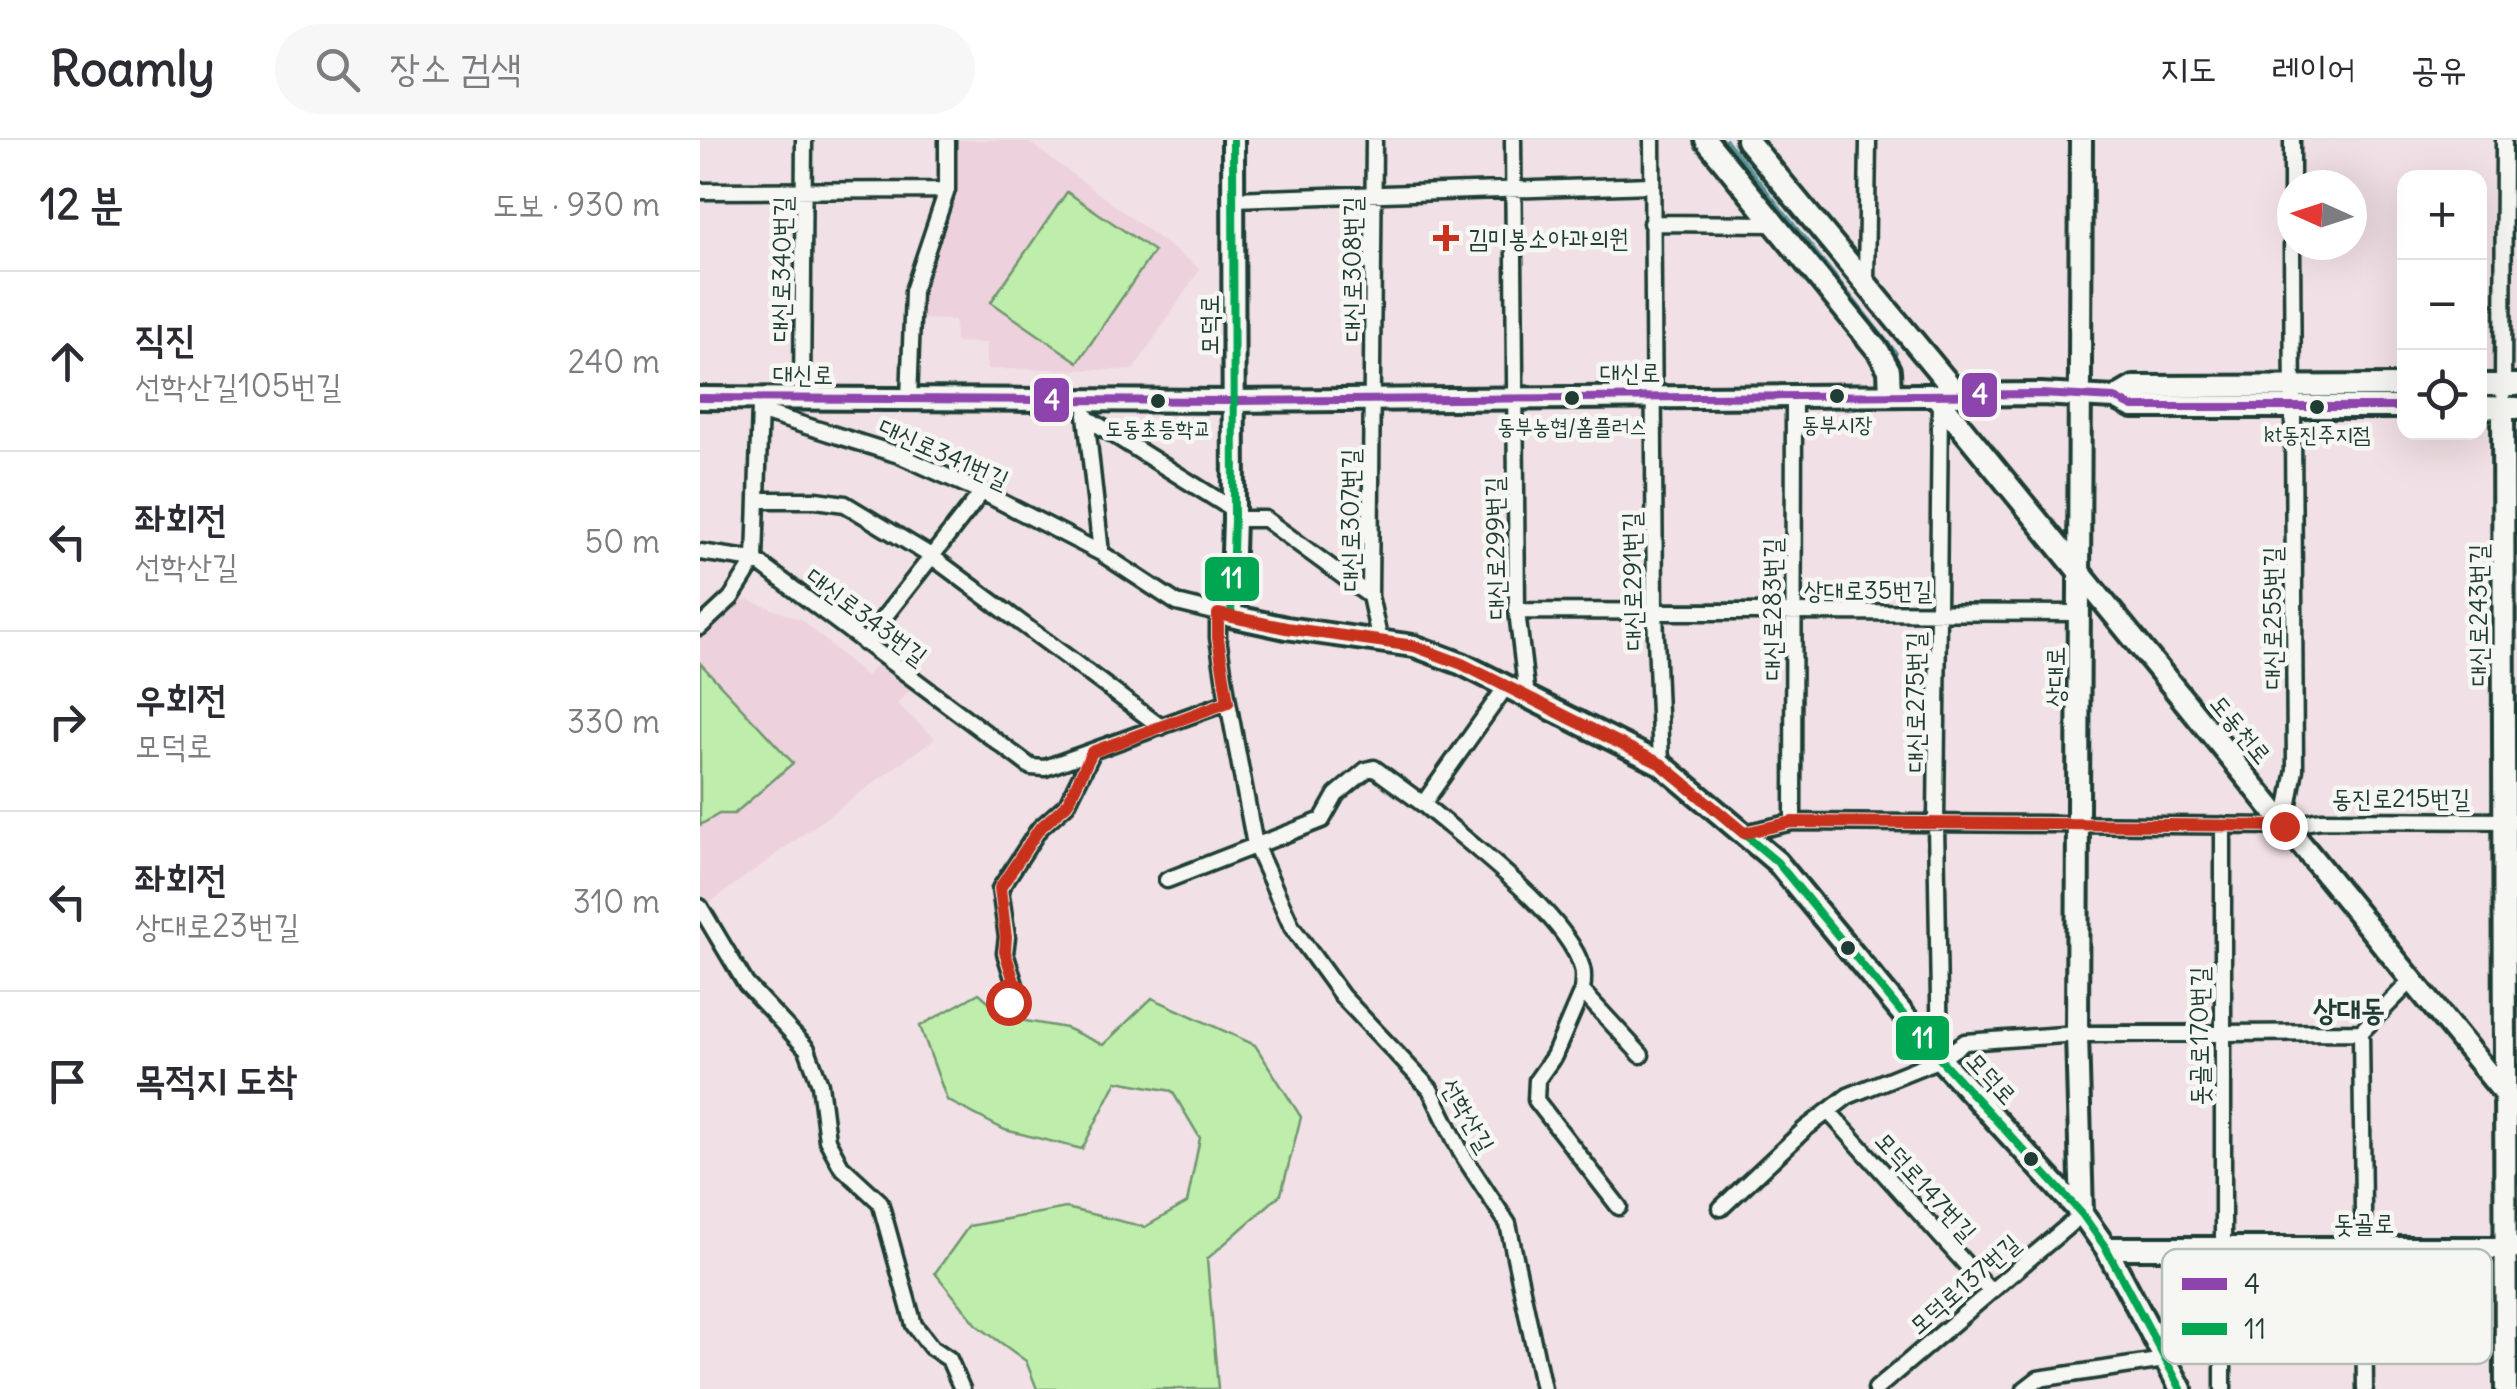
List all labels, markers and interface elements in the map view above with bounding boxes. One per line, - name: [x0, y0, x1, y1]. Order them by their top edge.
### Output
- search box: [275, 24, 975, 114]
- text: Roamly: [50, 39, 215, 99]
- icon: search: [310, 42, 365, 97]
- text: 장소 검색: [390, 44, 521, 91]
- text: 지도: [2160, 46, 2216, 90]
- text: 레이어: [2271, 46, 2356, 90]
- text: 공유: [2411, 46, 2467, 90]
- north arrow: [2277, 170, 2367, 260]
- map controls: [2397, 170, 2487, 440]
- button: +: [2397, 170, 2487, 260]
- text: 12 분: [40, 178, 123, 230]
- text: 도보 · 930 m: [493, 184, 660, 225]
- street label: 대신로340번길: [764, 196, 798, 342]
- street label: 대신로308번길: [1336, 196, 1368, 342]
- place label: 김미봉소아과의원: [1468, 222, 1629, 254]
- marker: 김미봉소아과의원: [1433, 225, 1459, 251]
- button: −: [2397, 260, 2487, 350]
- street label: 모덕로: [1193, 295, 1225, 355]
- text: 직진: [135, 315, 196, 362]
- icon: ahead: [40, 334, 95, 389]
- text: 240 m: [568, 341, 660, 382]
- button: locate: [2397, 350, 2487, 440]
- street label: 대신로: [1600, 356, 1660, 388]
- street label: 대신로: [773, 357, 833, 391]
- text: 선학산길105번길: [135, 365, 342, 406]
- line badge: 4: [1960, 371, 1999, 419]
- line badge: 4: [1032, 376, 1071, 424]
- text: 4: [1972, 376, 1988, 412]
- text: 4: [1044, 382, 1060, 418]
- marker: 동부시장: [1827, 386, 1847, 406]
- marker: 동부농협/홈플러스: [1562, 388, 1582, 408]
- marker: 도동초등학교: [1148, 391, 1168, 411]
- marker: kt동진주지점: [2307, 397, 2327, 417]
- street label: 대신로341번길: [874, 410, 1014, 496]
- place label: 동부시장: [1802, 410, 1873, 438]
- place label: 동부농협/홈플러스: [1497, 412, 1647, 440]
- place label: 도동초등학교: [1105, 414, 1211, 442]
- place label: kt동진주지점: [2263, 420, 2371, 448]
- street label: 대신로307번길: [1334, 448, 1366, 592]
- street label: 대신로299번길: [1478, 476, 1512, 620]
- text: 좌회전: [135, 495, 227, 542]
- street label: 대신로291번길: [1615, 511, 1649, 651]
- icon: left: [40, 514, 95, 569]
- text: 50 m: [585, 521, 660, 562]
- street label: 대신로283번길: [1756, 538, 1788, 680]
- street label: 대신로243번길: [2462, 544, 2494, 686]
- text: 선학산길: [135, 545, 238, 586]
- street label: 대신로255번길: [2256, 546, 2288, 690]
- line badge: 11: [1203, 555, 1261, 603]
- street label: 대신로343번길: [800, 560, 934, 672]
- text: 11: [1221, 560, 1243, 596]
- street label: 상대로35번길: [1803, 574, 1933, 606]
- street label: 대신로275번길: [1899, 632, 1931, 772]
- street label: 상대로: [2039, 647, 2071, 707]
- text: 우회전: [135, 675, 227, 722]
- street label: 도동천로: [2203, 688, 2279, 770]
- icon: right: [40, 694, 95, 749]
- text: 330 m: [567, 701, 660, 742]
- text: 모덕로: [135, 725, 212, 766]
- street label: 동진로215번길: [2332, 782, 2470, 814]
- route end: [2262, 804, 2308, 850]
- text: 좌회전: [135, 855, 227, 902]
- icon: left: [40, 874, 95, 929]
- text: 310 m: [573, 881, 660, 922]
- text: 상대로23번길: [135, 905, 299, 946]
- unlabelled marker: [1838, 938, 1858, 958]
- street label: 돗골로170번길: [2183, 966, 2215, 1106]
- route start: [986, 980, 1032, 1026]
- district label: 상대동: [2313, 990, 2385, 1028]
- line badge: 11: [1894, 1014, 1951, 1062]
- text: 11: [1912, 1020, 1934, 1056]
- street label: 모덕로: [1960, 1045, 2024, 1111]
- icon: arrive: [40, 1054, 95, 1109]
- text: 목적지 도착: [135, 1056, 297, 1103]
- street label: 선학산길: [1434, 1072, 1502, 1158]
- street label: 모덕로147번길: [1868, 1124, 1984, 1248]
- unlabelled marker: [2021, 1149, 2041, 1169]
- street label: 돗골로: [2334, 1207, 2394, 1239]
- street label: 모덕로137번길: [1902, 1227, 2026, 1341]
- legend: [2162, 1249, 2492, 1364]
- text: 4: [2244, 1266, 2260, 1302]
- text: 11: [2244, 1311, 2266, 1347]

